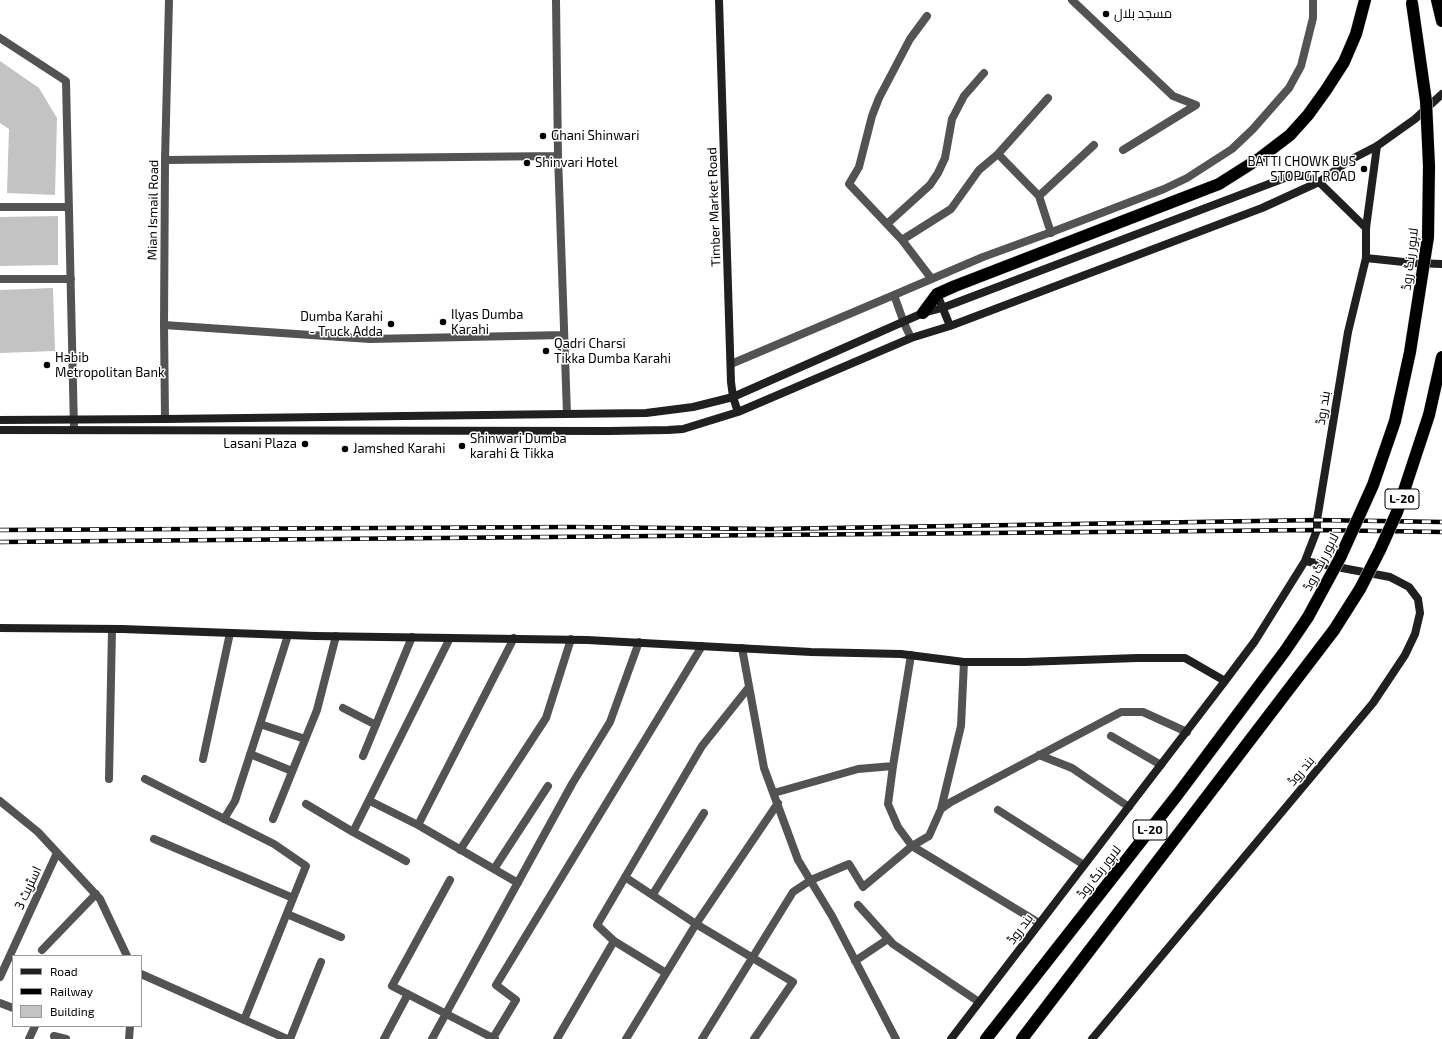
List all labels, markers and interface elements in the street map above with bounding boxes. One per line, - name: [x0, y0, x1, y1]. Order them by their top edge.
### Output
- place label: مسجد بلال: [1114, 6, 1172, 22]
- marker: مسجد بلال: [1101, 9, 1111, 19]
- place label: Ghani Shinwari: [551, 128, 639, 144]
- marker: Ghani Shinwari: [538, 131, 548, 141]
- street label: Timber Market Road: [704, 147, 724, 267]
- place label: BATTI CHOWK BUS STOP GT ROAD: [1248, 154, 1356, 185]
- place label: Shinvari Hotel: [535, 155, 618, 171]
- marker: Shinvari Hotel: [522, 158, 532, 168]
- street label: Mian Ismail Road: [144, 160, 162, 260]
- marker: BATTI CHOWK BUS STOP GT ROAD: [1359, 164, 1369, 174]
- street label: لاہور رنگ روڈ: [1398, 227, 1422, 291]
- place label: Ilyas Dumba Karahi: [451, 307, 523, 338]
- place label: Dumba Karahi - Truck Adda: [300, 309, 383, 340]
- marker: Ilyas Dumba Karahi: [438, 317, 448, 327]
- marker: Dumba Karahi - Truck Adda: [386, 319, 396, 329]
- place label: Qadri Charsi Tikka Dumba Karahi: [554, 336, 671, 367]
- marker: Qadri Charsi Tikka Dumba Karahi: [541, 346, 551, 356]
- place label: Habib Metropolitan Bank: [55, 350, 165, 381]
- marker: Habib Metropolitan Bank: [42, 360, 52, 370]
- street label: بند روڈ: [1313, 390, 1333, 426]
- place label: Shinwari Dumba karahi & Tikka: [470, 431, 567, 462]
- place label: Lasani Plaza: [223, 436, 297, 452]
- marker: Lasani Plaza: [300, 439, 310, 449]
- place label: Jamshed Karahi: [353, 441, 445, 457]
- marker: Shinwari Dumba karahi & Tikka: [457, 441, 467, 451]
- marker: Jamshed Karahi: [340, 444, 350, 454]
- road number: L-20: [1385, 489, 1419, 509]
- street label: لاہور رنگ روڈ: [1300, 530, 1342, 594]
- street label: بند روڈ: [1284, 753, 1318, 789]
- road number: L-20: [1133, 820, 1167, 840]
- street label: لاہور رنگ روڈ: [1074, 842, 1124, 902]
- street label: اسٹریٹ 3: [11, 864, 45, 912]
- street label: بند روڈ: [1004, 911, 1036, 947]
- legend: [12, 955, 142, 1027]
- text: Road: [50, 964, 78, 978]
- text: Railway: [50, 984, 93, 998]
- text: Building: [50, 1004, 94, 1018]

